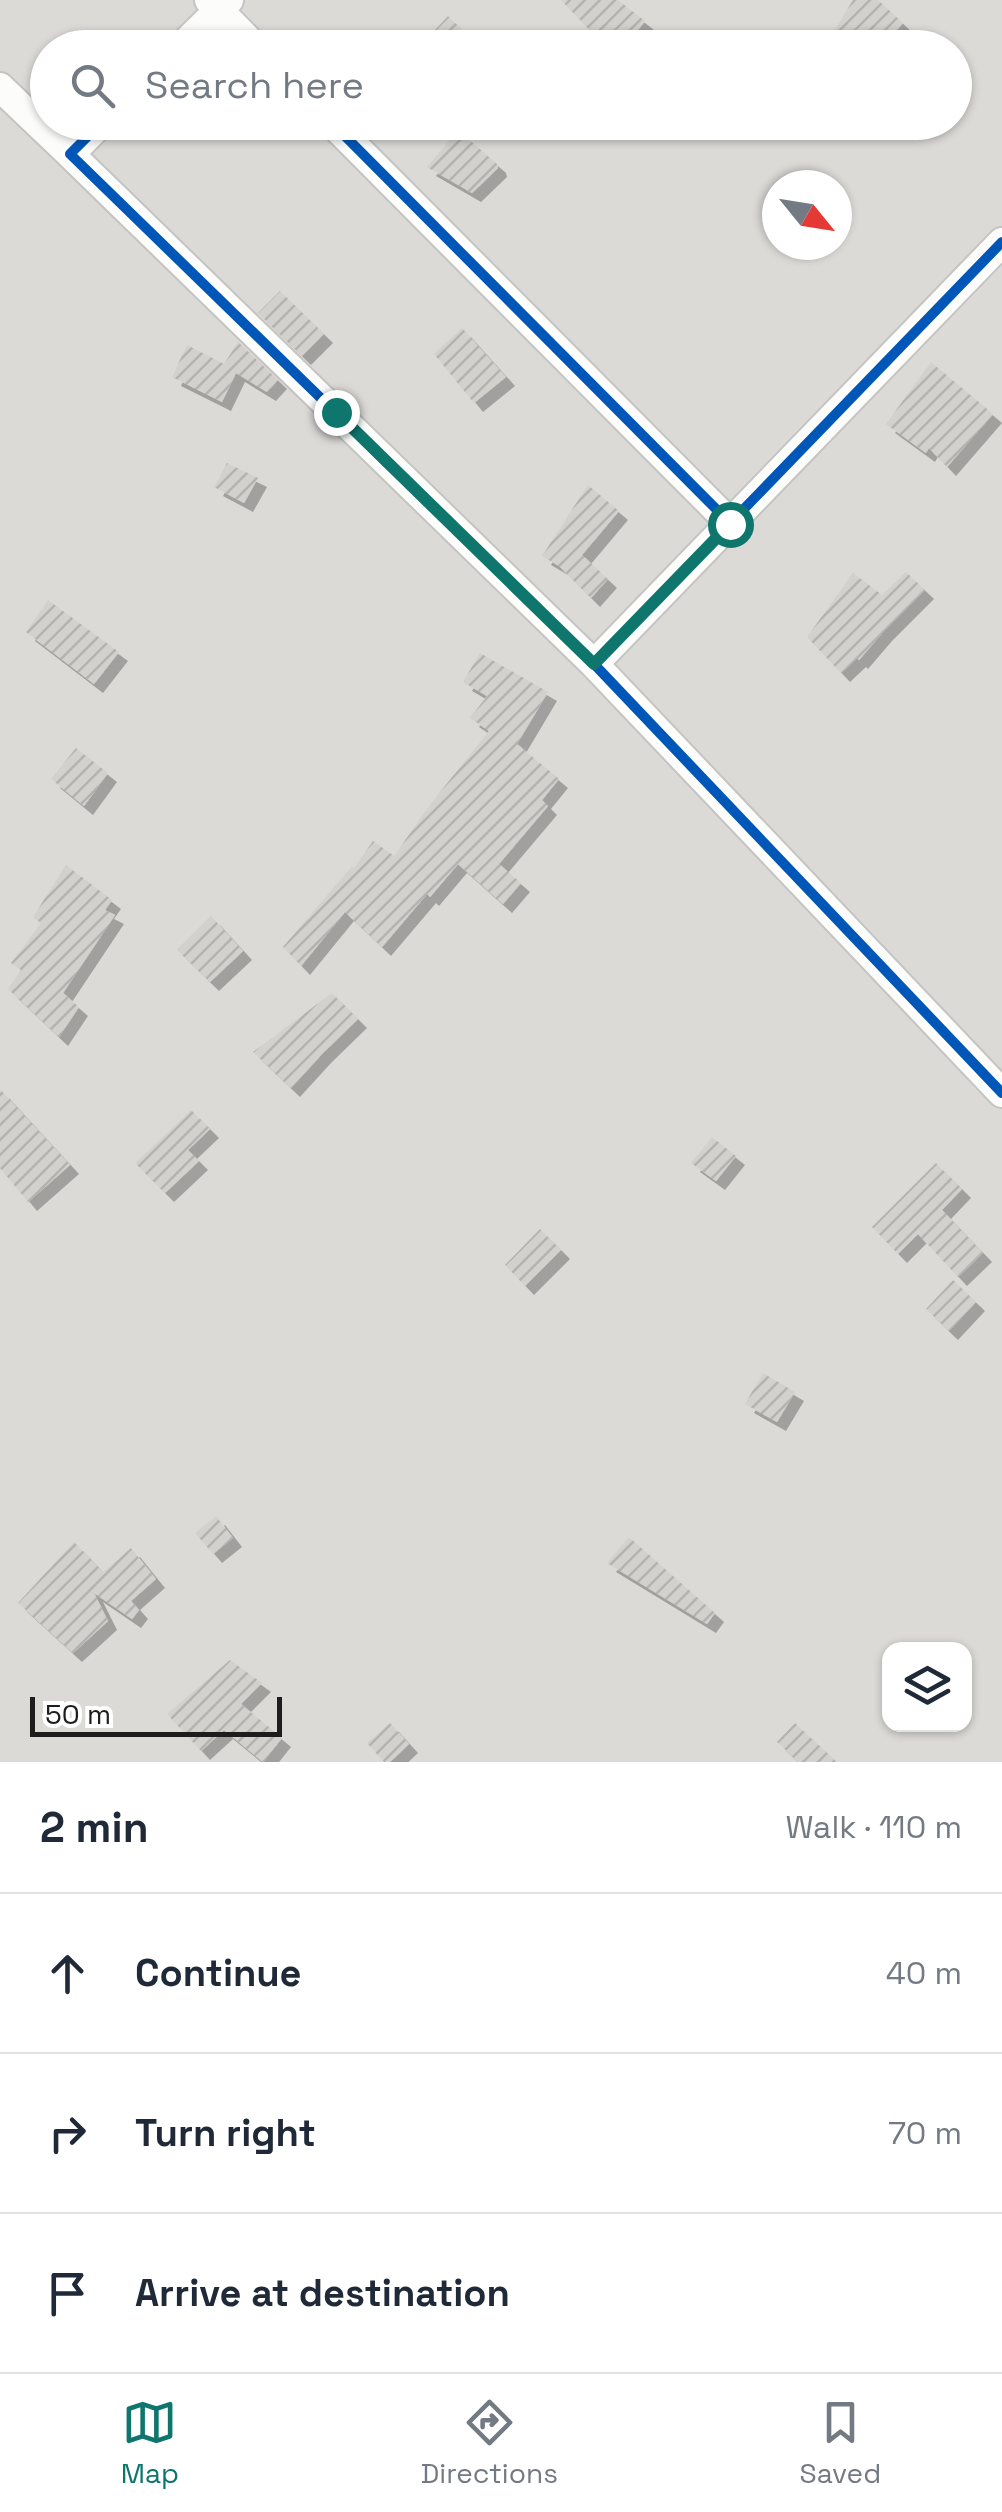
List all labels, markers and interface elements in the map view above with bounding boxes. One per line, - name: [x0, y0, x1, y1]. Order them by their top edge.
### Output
- search box: [30, 30, 972, 140]
- icon: search: [65, 58, 120, 113]
- text: Search here: [145, 61, 364, 109]
- north arrow: [762, 170, 852, 260]
- route end: [314, 390, 360, 436]
- route start: [708, 502, 754, 548]
- map controls: [882, 1642, 972, 1732]
- button: layers: [882, 1642, 972, 1732]
- scale bar: [30, 1692, 282, 1736]
- text: 50 m: [45, 1696, 111, 1732]
- text: 2 min: [40, 1801, 149, 1854]
- text: Walk · 110 m: [785, 1807, 962, 1847]
- icon: ahead: [40, 1946, 95, 2001]
- text: Continue: [135, 1949, 301, 1997]
- text: 40 m: [886, 1953, 962, 1993]
- icon: right: [40, 2106, 95, 2161]
- text: Turn right: [135, 2109, 316, 2157]
- text: 70 m: [888, 2113, 962, 2153]
- icon: arrive: [40, 2266, 95, 2321]
- text: Arrive at destination: [135, 2269, 510, 2317]
- tab: Map: [121, 2395, 179, 2491]
- tab: Directions: [421, 2395, 558, 2491]
- tab: Saved: [800, 2395, 881, 2491]

